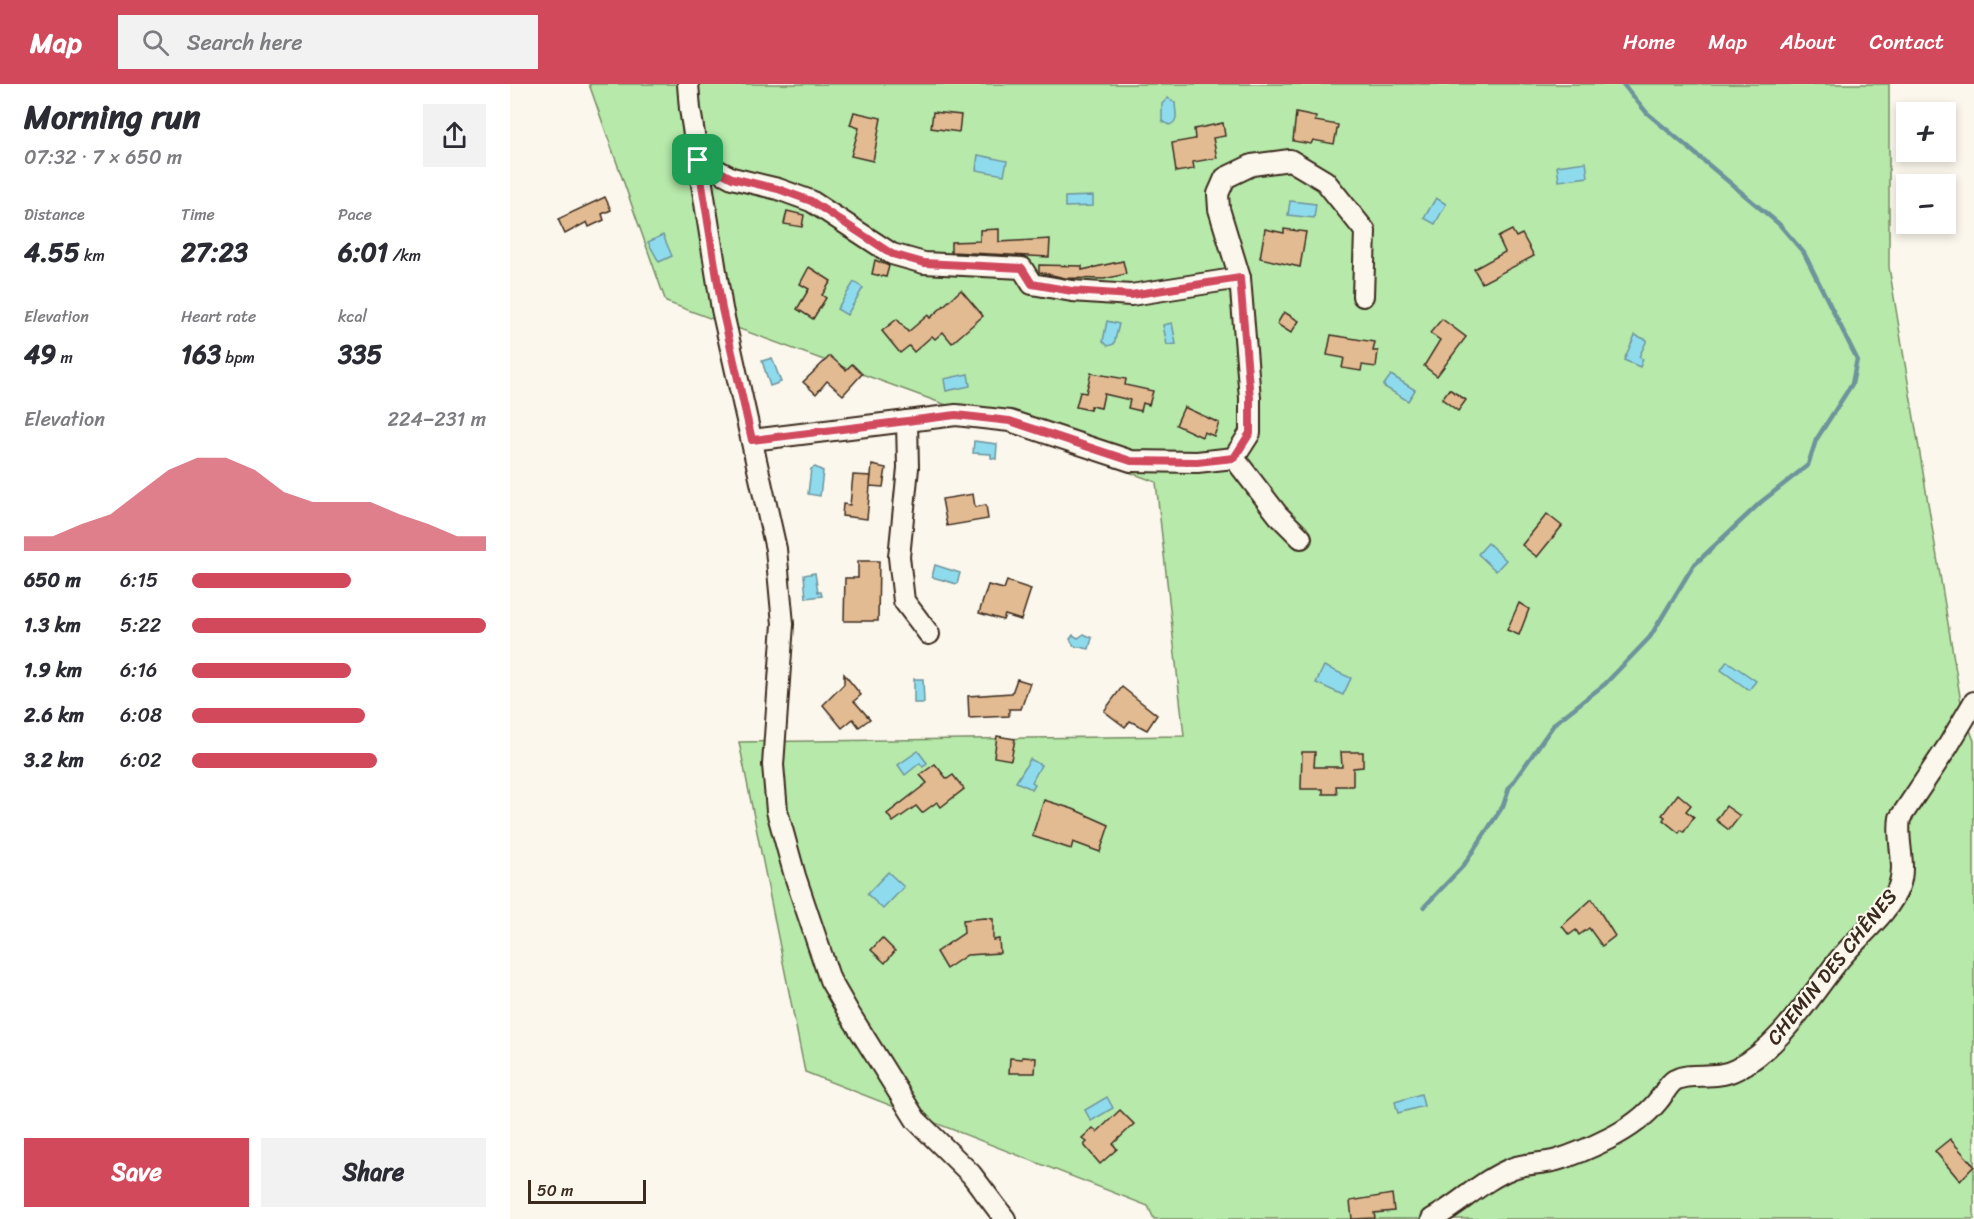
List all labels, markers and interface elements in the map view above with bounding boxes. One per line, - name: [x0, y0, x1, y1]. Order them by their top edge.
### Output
- search box: [118, 15, 538, 69]
- text: Map: [30, 18, 82, 67]
- text: Search here: [187, 23, 303, 62]
- text: Home: [1623, 23, 1675, 61]
- text: Map: [1708, 23, 1747, 61]
- text: About: [1780, 23, 1837, 61]
- text: Contact: [1870, 23, 1944, 61]
- icon: search: [139, 26, 172, 59]
- text: Morning run: [24, 88, 200, 146]
- map controls: [1896, 102, 1956, 234]
- button: +: [1896, 102, 1956, 162]
- button: share: [423, 104, 486, 167]
- pin: [672, 134, 723, 185]
- text: 07:32 · 7 × 650 m: [24, 140, 182, 175]
- icon: arrive: [681, 143, 714, 176]
- button: −: [1896, 174, 1956, 234]
- text: Distance: [24, 200, 85, 229]
- text: Time: [181, 200, 215, 229]
- text: Pace: [338, 200, 372, 229]
- text: 4.55: [24, 229, 80, 275]
- text: 27:23: [181, 229, 248, 275]
- text: 6:01: [338, 229, 388, 275]
- text: km: [80, 241, 105, 270]
- text: /km: [388, 241, 421, 270]
- text: Elevation: [24, 302, 89, 331]
- text: Heart rate: [181, 302, 256, 331]
- text: kcal: [338, 302, 367, 331]
- text: 49: [24, 331, 56, 377]
- text: 163: [181, 331, 221, 377]
- text: 335: [338, 331, 382, 377]
- text: m: [56, 343, 73, 372]
- text: bpm: [221, 343, 255, 372]
- text: Elevation: [24, 402, 105, 437]
- text: 224–231 m: [387, 402, 486, 437]
- text: 650 m: [24, 563, 81, 598]
- text: 6:15: [120, 563, 158, 598]
- text: 1.3 km: [24, 608, 81, 643]
- text: 5:22: [120, 608, 161, 643]
- text: 1.9 km: [24, 653, 82, 688]
- text: 6:16: [120, 653, 157, 688]
- text: 2.6 km: [24, 698, 84, 733]
- text: 6:08: [120, 698, 162, 733]
- text: 3.2 km: [24, 743, 84, 778]
- text: 6:02: [120, 743, 162, 778]
- street label: CHEMIN DES CHÊNES: [1758, 880, 1907, 1053]
- button: Save: [24, 1138, 249, 1207]
- button: Share: [261, 1138, 486, 1207]
- text: 50 m: [537, 1176, 573, 1205]
- scale bar: [528, 1177, 646, 1204]

